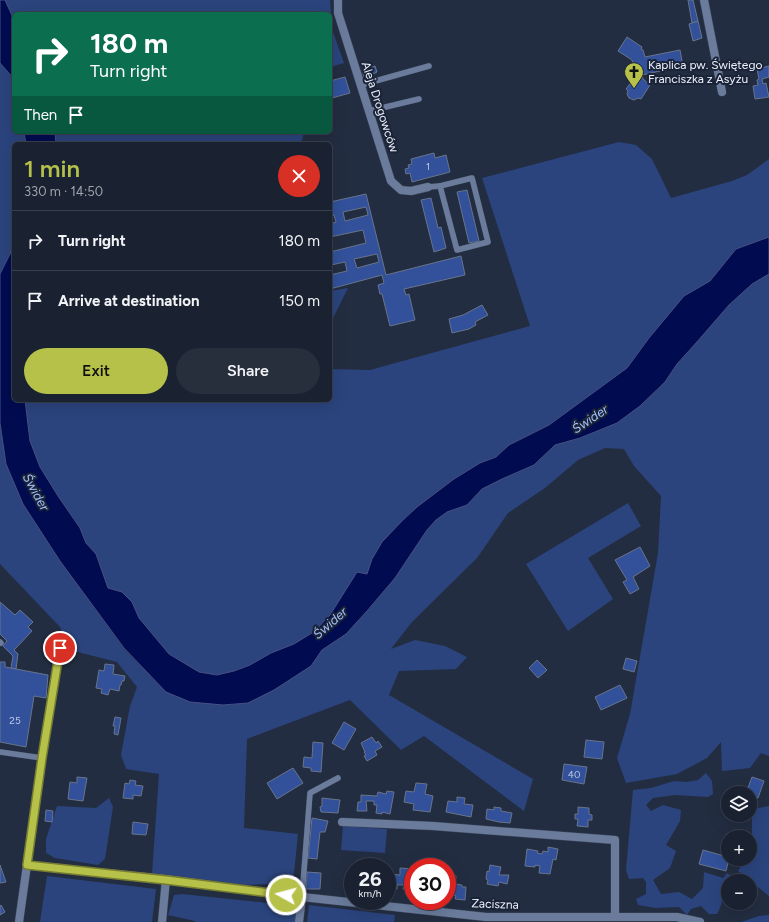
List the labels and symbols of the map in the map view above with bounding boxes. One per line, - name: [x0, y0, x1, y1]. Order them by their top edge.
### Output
- place label: Kaplica pw. Świętego Franciszka z Asyżu: [648, 58, 762, 86]
- street label: Aleja Drogowców: [359, 60, 401, 155]
- church icon: Kaplica pw. Świętego Franciszka z Asyżu: [623, 61, 645, 89]
- house number: 1: [426, 160, 430, 173]
- water label: Świder: [569, 401, 611, 437]
- water label: Świder: [20, 471, 53, 514]
- water label: Świder: [310, 604, 351, 642]
- pin: [43, 631, 77, 665]
- house number: 25: [9, 714, 21, 727]
- house number: 40: [568, 768, 580, 781]
- speed limit sign: 30: [404, 858, 456, 910]
- position arrow: [265, 874, 307, 916]
- street label: Zaciszna: [471, 896, 519, 912]

